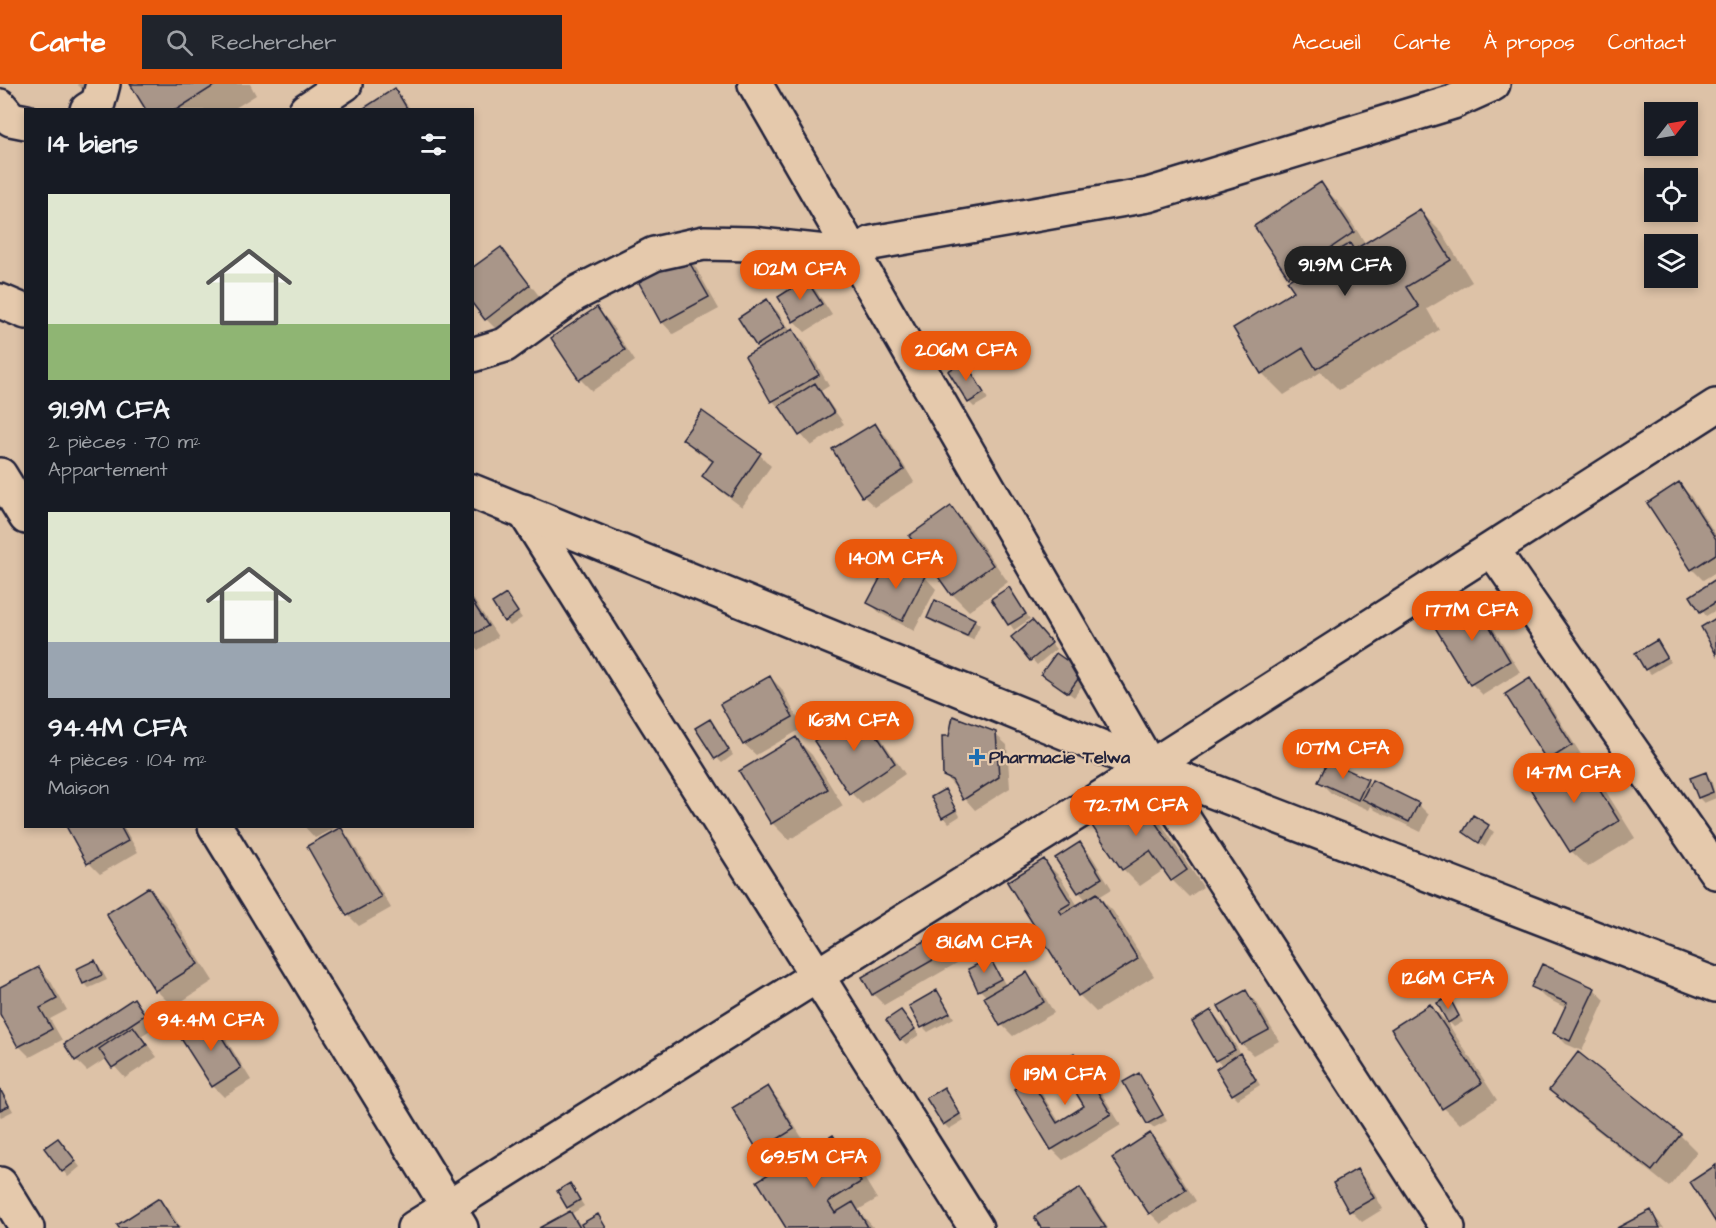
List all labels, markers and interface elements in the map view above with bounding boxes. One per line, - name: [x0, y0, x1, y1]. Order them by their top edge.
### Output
- search box: [142, 15, 562, 69]
- text: Carte: [30, 23, 106, 62]
- icon: search: [163, 26, 196, 59]
- text: Rechercher: [211, 27, 336, 58]
- text: Accueil: [1292, 28, 1361, 57]
- text: Carte: [1394, 28, 1451, 57]
- text: À propos: [1484, 28, 1575, 57]
- text: Contact: [1608, 28, 1686, 57]
- north arrow: [1644, 102, 1698, 156]
- map controls: [1644, 102, 1698, 288]
- text: 14 biens: [48, 126, 138, 162]
- icon: filters: [417, 128, 450, 161]
- button: locate: [1644, 168, 1698, 222]
- icon: home: [195, 233, 303, 341]
- button: layers: [1644, 234, 1698, 288]
- pin: 91.9M CFA: [1276, 246, 1414, 297]
- pin: 102M CFA: [738, 250, 862, 301]
- text: 91.9M CFA: [1298, 251, 1392, 279]
- text: 102M CFA: [754, 255, 846, 283]
- pin: 206M CFA: [904, 331, 1028, 382]
- text: 206M CFA: [915, 336, 1017, 364]
- text: 91.9M CFA: [48, 392, 170, 428]
- text: 2 pièces · 70 m²: [48, 428, 201, 456]
- text: Appartement: [48, 456, 168, 484]
- pin: 140M CFA: [834, 539, 958, 590]
- text: 140M CFA: [849, 544, 943, 572]
- icon: home: [195, 551, 303, 659]
- pin: 177M CFA: [1410, 591, 1534, 642]
- text: 177M CFA: [1426, 596, 1518, 624]
- pin: 163M CFA: [792, 701, 916, 752]
- text: 163M CFA: [809, 706, 899, 734]
- text: 94.4M CFA: [48, 710, 187, 746]
- pin: 107M CFA: [1281, 729, 1405, 780]
- text: 107M CFA: [1297, 734, 1389, 762]
- place label: Pharmacie Telwa: [989, 745, 1131, 770]
- text: 4 pièces · 104 m²: [48, 746, 207, 774]
- marker: Pharmacie Telwa: [970, 750, 984, 764]
- pin: 147M CFA: [1512, 753, 1636, 804]
- text: 147M CFA: [1527, 758, 1621, 786]
- text: Maison: [48, 774, 109, 802]
- pin: 72.7M CFA: [1067, 786, 1205, 837]
- text: 72.7M CFA: [1084, 791, 1188, 819]
- pin: 81.6M CFA: [915, 923, 1053, 974]
- text: 81.6M CFA: [936, 928, 1032, 956]
- pin: 126M CFA: [1386, 959, 1510, 1010]
- text: 126M CFA: [1402, 964, 1494, 992]
- pin: 94.4M CFA: [142, 1001, 280, 1052]
- text: 94.4M CFA: [158, 1006, 264, 1034]
- pin: 119M CFA: [1003, 1055, 1127, 1106]
- text: 119M CFA: [1024, 1060, 1106, 1088]
- pin: 69.5M CFA: [745, 1138, 883, 1189]
- text: 69.5M CFA: [761, 1143, 867, 1171]

